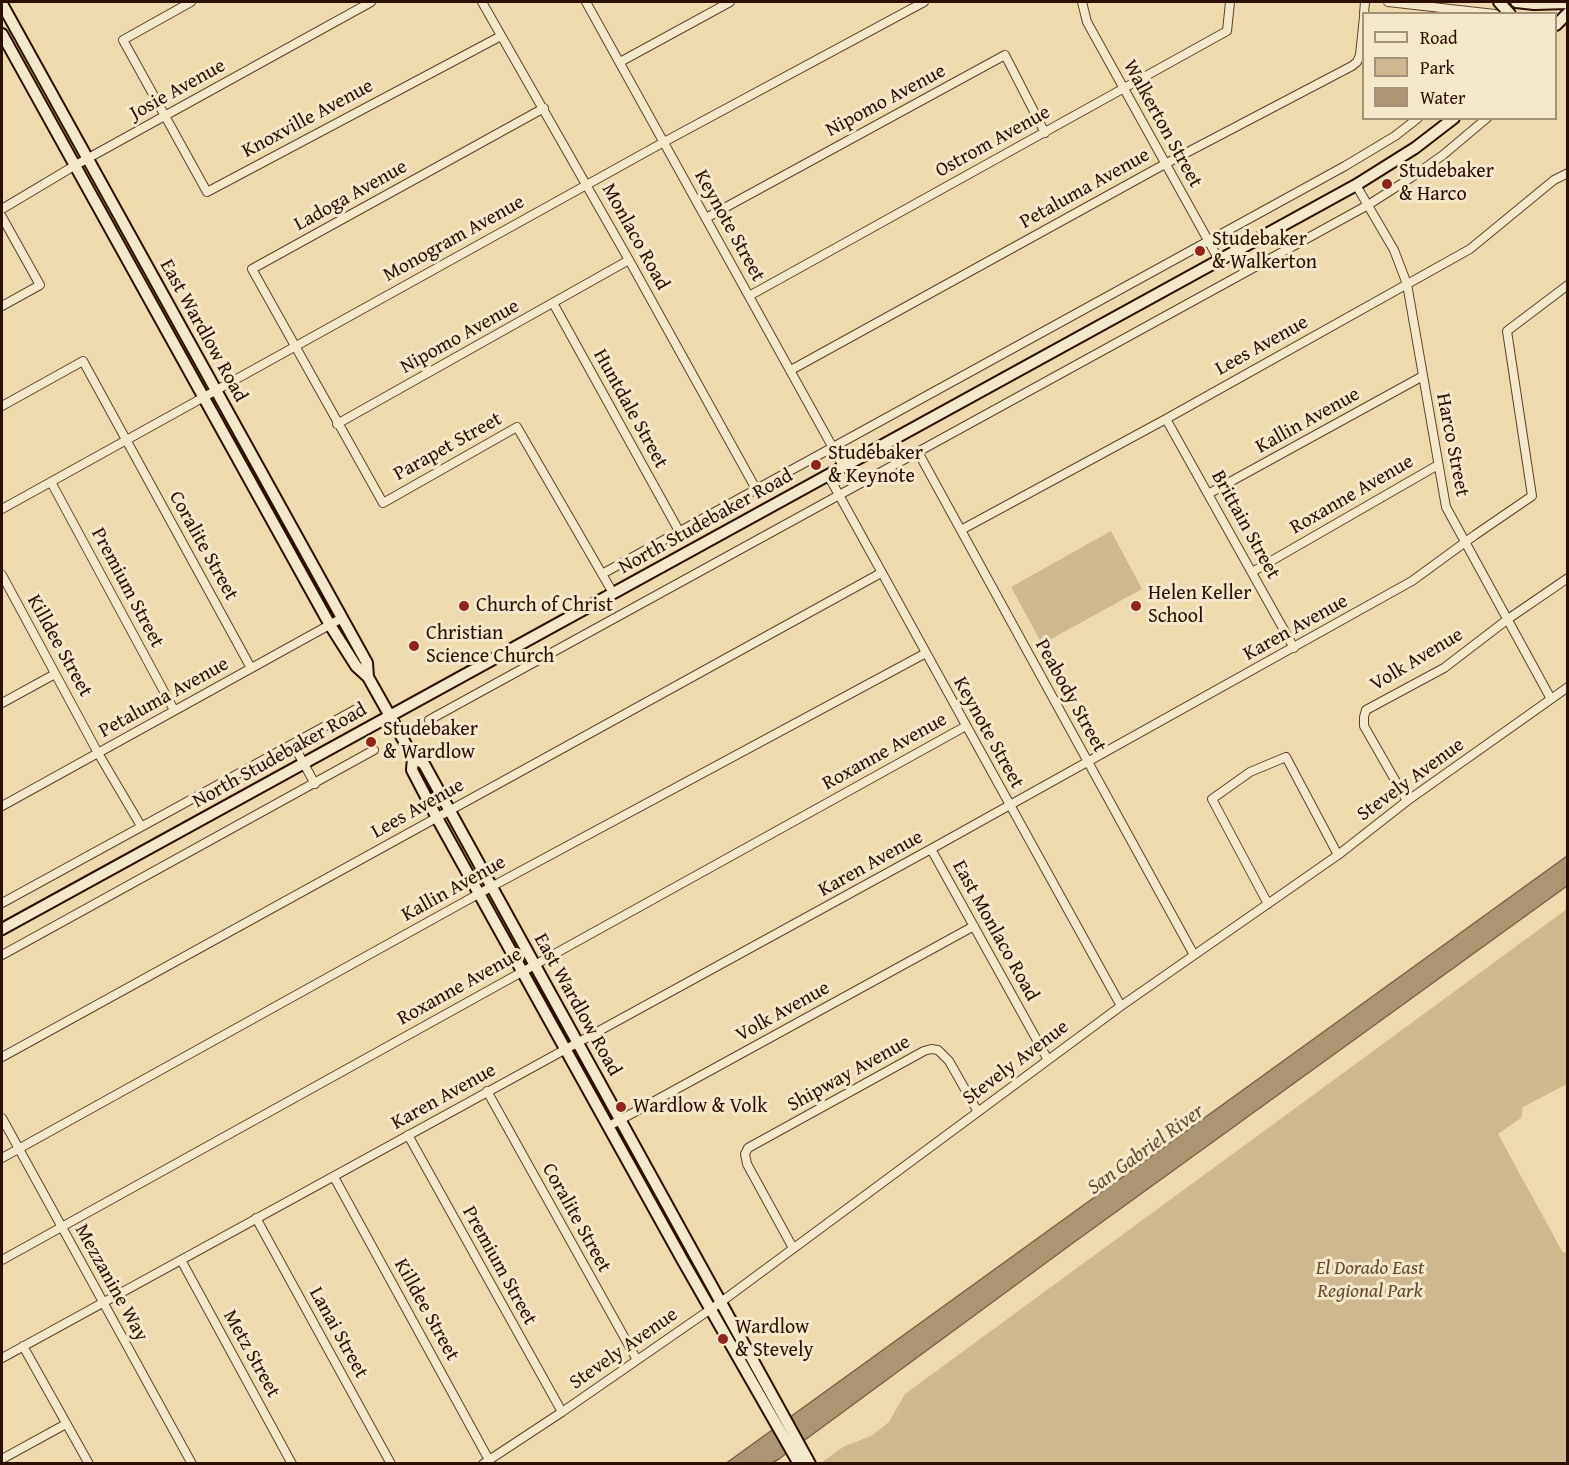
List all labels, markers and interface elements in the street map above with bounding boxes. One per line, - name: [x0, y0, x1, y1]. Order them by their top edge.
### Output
- legend: [1362, 12, 1557, 120]
- text: Road: [1420, 24, 1458, 51]
- street label: Josie Avenue: [126, 54, 230, 126]
- text: Park: [1420, 54, 1455, 81]
- street label: Walkerton Street: [1117, 56, 1207, 192]
- street label: Nipomo Avenue: [822, 59, 950, 143]
- street label: Knoxville Avenue: [238, 74, 378, 164]
- text: Water: [1420, 84, 1465, 111]
- street label: Ostrom Avenue: [931, 101, 1055, 183]
- street label: Petaluma Avenue: [1016, 143, 1154, 235]
- street label: Ladoga Avenue: [290, 155, 412, 237]
- place label: Studebaker & Harco: [1399, 160, 1494, 207]
- street label: Keynote Street: [688, 166, 770, 286]
- marker: Studebaker & Harco: [1380, 177, 1394, 191]
- street label: Monlaco Road: [596, 179, 674, 295]
- street label: Monogram Avenue: [379, 190, 529, 288]
- place label: Studebaker & Walkerton: [1212, 228, 1317, 275]
- marker: Studebaker & Walkerton: [1193, 244, 1207, 258]
- street label: East Wardlow Road: [154, 256, 252, 406]
- street label: Nipomo Avenue: [396, 294, 524, 380]
- street label: Lees Avenue: [1211, 311, 1313, 381]
- street label: Huntdale Street: [587, 345, 673, 473]
- street label: Kallin Avenue: [1252, 383, 1364, 459]
- street label: Harco Street: [1430, 391, 1474, 499]
- street label: Parapet Street: [390, 407, 506, 487]
- place label: Studebaker & Keynote: [828, 442, 923, 489]
- street label: Roxanne Avenue: [1286, 450, 1418, 540]
- marker: Studebaker & Keynote: [809, 458, 823, 472]
- street label: North Studebaker Road: [615, 464, 797, 580]
- street label: Brittain Street: [1205, 466, 1285, 584]
- street label: Coralite Street: [163, 487, 243, 605]
- street label: Premium Street: [85, 524, 169, 652]
- place label: Helen Keller School: [1148, 582, 1251, 629]
- street label: Karen Avenue: [1240, 589, 1352, 667]
- street label: Killdee Street: [21, 591, 97, 701]
- place label: Church of Christ: [476, 594, 613, 618]
- marker: Church of Christ: [457, 599, 471, 613]
- marker: Helen Keller School: [1129, 599, 1143, 613]
- place label: Christian Science Church: [426, 622, 554, 669]
- street label: Volk Avenue: [1366, 623, 1468, 697]
- street label: Peabody Street: [1029, 635, 1111, 757]
- marker: Christian Science Church: [407, 639, 421, 653]
- street label: Petaluma Avenue: [95, 652, 233, 744]
- street label: Keynote Street: [947, 673, 1029, 793]
- street label: North Studebaker Road: [189, 698, 371, 814]
- street label: Roxanne Avenue: [819, 708, 951, 796]
- place label: Studebaker & Wardlow: [383, 718, 478, 765]
- street label: Stevely Avenue: [1353, 733, 1469, 827]
- marker: Studebaker & Wardlow: [364, 735, 378, 749]
- street label: Lees Avenue: [367, 774, 469, 844]
- street label: Karen Avenue: [815, 825, 927, 903]
- street label: Kallin Avenue: [398, 851, 510, 927]
- street label: East Monlaco Road: [946, 856, 1044, 1006]
- street label: East Wardlow Road: [528, 930, 626, 1080]
- street label: Roxanne Avenue: [394, 943, 526, 1031]
- street label: Volk Avenue: [732, 976, 834, 1048]
- street label: Stevely Avenue: [958, 1015, 1074, 1111]
- street label: Shipway Avenue: [783, 1030, 915, 1118]
- street label: Karen Avenue: [388, 1058, 500, 1136]
- place label: Wardlow & Volk: [633, 1095, 767, 1119]
- water label: San Gabriel River: [1083, 1099, 1209, 1201]
- marker: Wardlow & Volk: [614, 1100, 628, 1114]
- street label: Coralite Street: [536, 1159, 616, 1277]
- street label: Premium Street: [456, 1202, 542, 1330]
- street label: Mezzanine Way: [69, 1220, 153, 1346]
- street label: Killdee Street: [388, 1255, 464, 1365]
- park label: El Dorado East Regional Park: [1316, 1257, 1424, 1304]
- street label: Lanai Street: [303, 1283, 373, 1383]
- street label: Stevely Avenue: [565, 1303, 683, 1395]
- street label: Metz Street: [217, 1306, 285, 1402]
- place label: Wardlow & Stevely: [735, 1316, 814, 1363]
- marker: Wardlow & Stevely: [716, 1332, 730, 1346]

